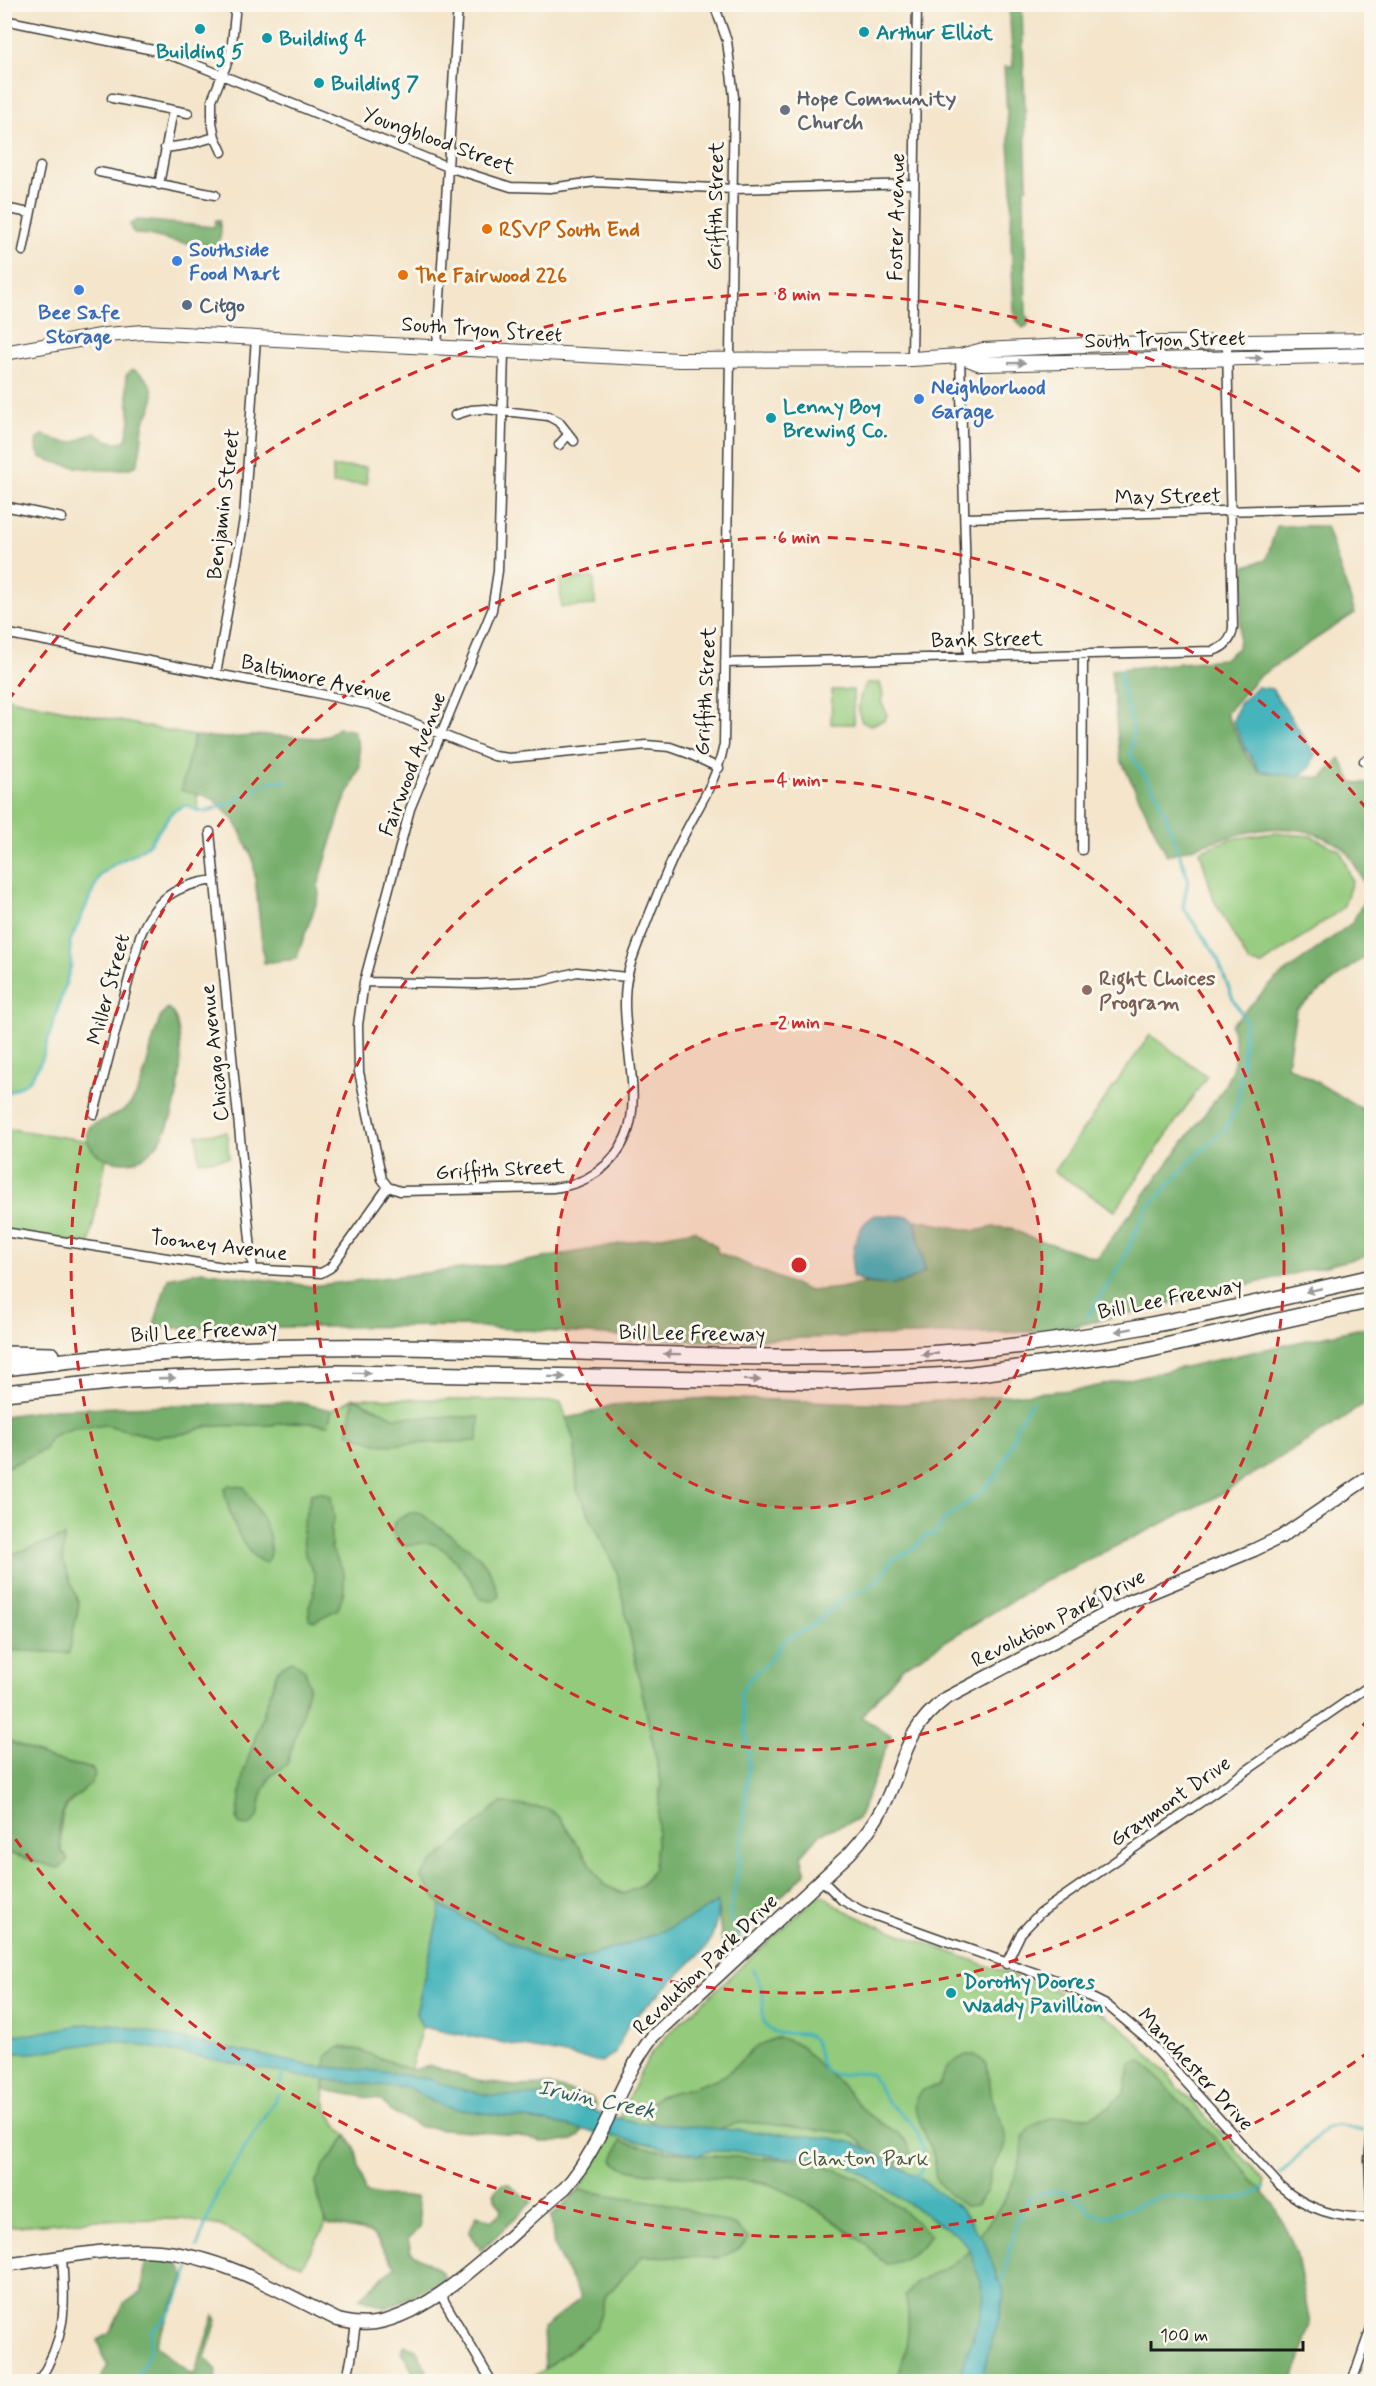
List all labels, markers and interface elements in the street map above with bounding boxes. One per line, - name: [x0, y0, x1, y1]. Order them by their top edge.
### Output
- place label: Arthur Elliot: [876, 19, 994, 47]
- marker: Building 5: [193, 22, 207, 36]
- place label: Building 4: [279, 25, 367, 55]
- marker: Arthur Elliot: [857, 25, 871, 39]
- marker: Building 4: [260, 31, 274, 45]
- place label: Building 5: [156, 38, 244, 68]
- place label: Building 7: [331, 70, 419, 100]
- marker: Building 7: [312, 76, 326, 90]
- place label: Hope Community Church: [797, 85, 957, 137]
- street label: Youngblood Street: [358, 100, 519, 183]
- marker: Hope Community Church: [778, 103, 792, 117]
- street label: Griffith Street: [701, 141, 731, 271]
- street label: Foster Avenue: [882, 153, 912, 281]
- place label: RSVP South End: [499, 216, 640, 244]
- marker: RSVP South End: [480, 222, 494, 236]
- place label: Southside Food Mart: [189, 236, 280, 288]
- marker: Southside Food Mart: [170, 254, 184, 268]
- place label: The Fairwood 226: [415, 262, 567, 290]
- marker: The Fairwood 226: [396, 268, 410, 282]
- marker: Bee Safe Storage: [72, 283, 86, 297]
- text: 8 min: [777, 283, 821, 307]
- place label: Citgo: [199, 292, 245, 322]
- marker: Citgo: [180, 298, 194, 312]
- place label: Bee Safe Storage: [38, 299, 121, 351]
- street label: South Tryon Street: [401, 310, 563, 350]
- street label: South Tryon Street: [1084, 325, 1246, 355]
- one-way arrow: [1244, 353, 1263, 363]
- one-way arrow: [1008, 359, 1027, 368]
- place label: Neighborhood Garage: [931, 374, 1046, 428]
- marker: Neighborhood Garage: [912, 392, 926, 406]
- place label: Lenny Boy Brewing Co.: [783, 393, 888, 447]
- marker: Lenny Boy Brewing Co.: [764, 411, 778, 425]
- street label: Benjamin Street: [201, 427, 247, 581]
- street label: May Street: [1114, 482, 1222, 512]
- text: 6 min: [778, 526, 820, 550]
- street label: Griffith Street: [689, 625, 723, 756]
- street label: Bank Street: [931, 625, 1044, 655]
- street label: Baltimore Avenue: [238, 648, 395, 710]
- street label: Fairwood Avenue: [373, 688, 453, 840]
- text: 4 min: [777, 769, 821, 793]
- street label: Miller Street: [81, 931, 137, 1048]
- place label: Right Choices Program: [1099, 965, 1216, 1017]
- street label: Chicago Avenue: [194, 983, 236, 1123]
- marker: Right Choices Program: [1080, 983, 1094, 997]
- text: 2 min: [778, 1011, 820, 1035]
- street label: Griffith Street: [435, 1153, 566, 1187]
- street label: Toomey Avenue: [149, 1224, 289, 1268]
- centre of rings: [789, 1255, 809, 1275]
- street label: Bill Lee Freeway: [1095, 1271, 1245, 1327]
- one-way arrow: [1305, 1285, 1324, 1295]
- street label: Bill Lee Freeway: [130, 1314, 278, 1350]
- street label: Bill Lee Freeway: [618, 1319, 766, 1349]
- one-way arrow: [1114, 1325, 1133, 1334]
- one-way arrow: [663, 1349, 682, 1359]
- one-way arrow: [921, 1349, 940, 1359]
- one-way arrow: [353, 1369, 372, 1378]
- one-way arrow: [548, 1372, 567, 1381]
- one-way arrow: [158, 1374, 177, 1383]
- one-way arrow: [743, 1375, 762, 1385]
- street label: Revolution Park Drive: [967, 1563, 1150, 1675]
- street label: Graymont Drive: [1105, 1750, 1237, 1854]
- street label: Revolution Park Drive: [627, 1888, 784, 2041]
- place label: Dorothy Doores Waddy Pavillion: [962, 1968, 1103, 2020]
- marker: Dorothy Doores Waddy Pavillion: [944, 1986, 958, 2000]
- street label: Manchester Drive: [1131, 2002, 1260, 2137]
- water label: Irwin Creek: [536, 2074, 658, 2126]
- park label: Clanton Park: [797, 2145, 929, 2173]
- scale bar: [1151, 2314, 1302, 2352]
- text: 100 m: [1160, 2324, 1208, 2348]

